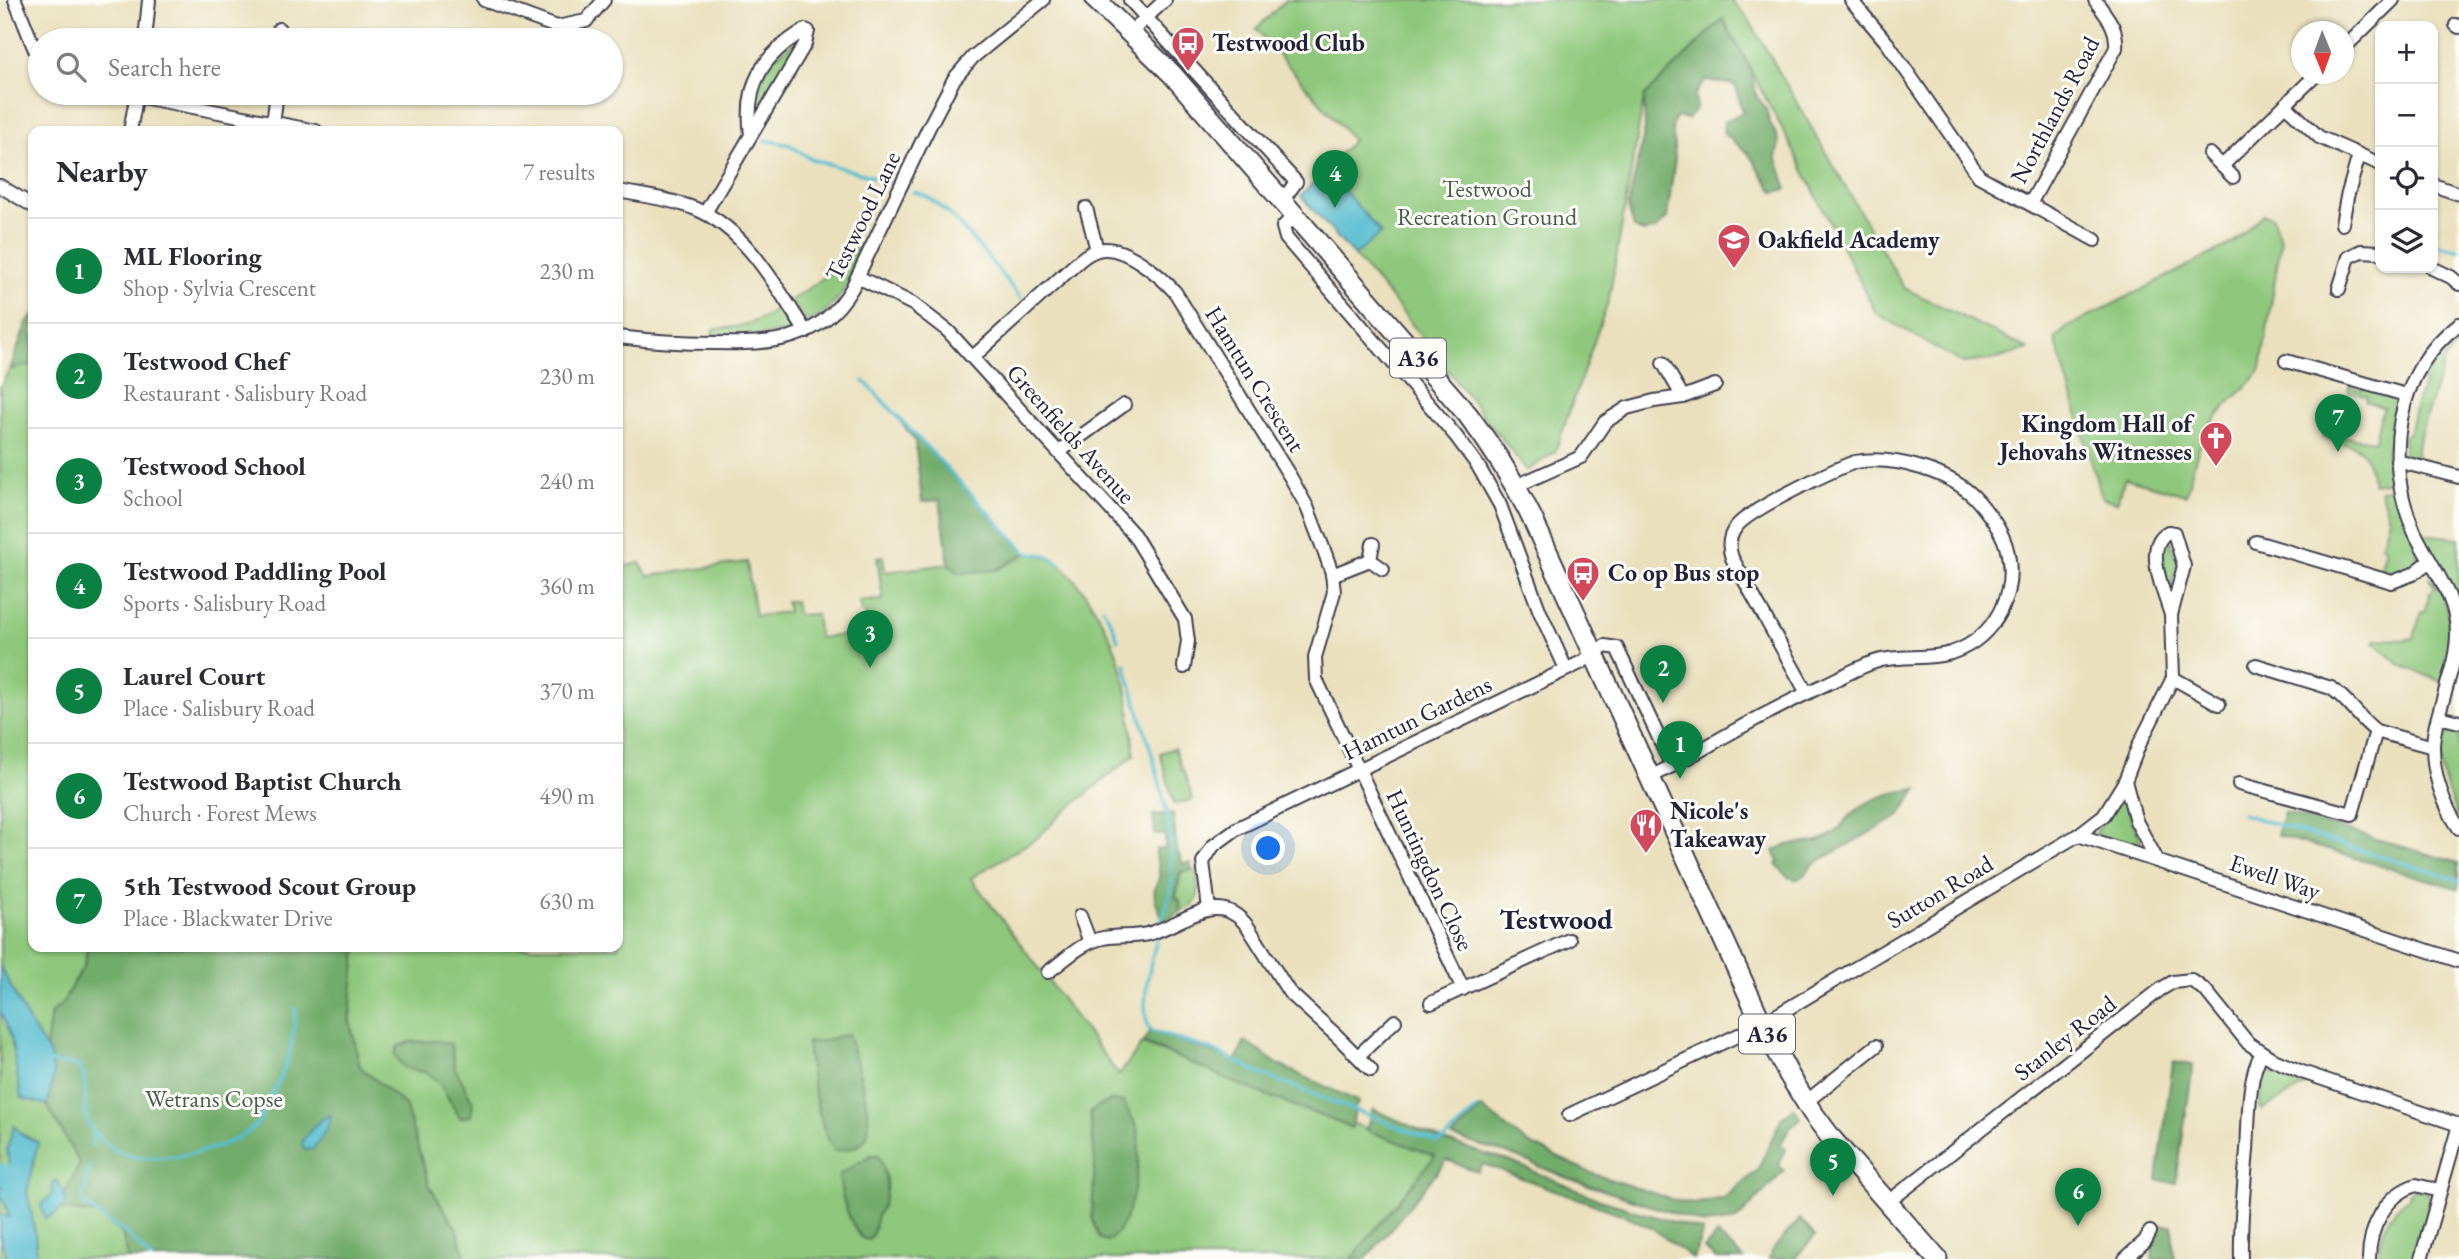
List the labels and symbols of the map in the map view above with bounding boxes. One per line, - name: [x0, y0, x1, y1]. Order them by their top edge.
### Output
- north arrow: [2291, 21, 2354, 84]
- bus stop icon: Testwood Club: [1169, 24, 1207, 73]
- place label: Testwood Club: [1212, 27, 1365, 58]
- street label: Northlands Road: [2003, 30, 2107, 188]
- street label: Testwood Lane: [818, 146, 907, 286]
- pin: 4: [1312, 150, 1358, 208]
- park label: Testwood Recreation Ground: [1397, 173, 1578, 232]
- school or university icon: Oakfield Academy: [1715, 221, 1753, 270]
- place label: Oakfield Academy: [1758, 224, 1940, 256]
- street label: Hamtun Crescent: [1198, 300, 1313, 458]
- road number: A36: [1390, 338, 1446, 378]
- street label: Greenfields Avenue: [1000, 357, 1142, 510]
- pin: 7: [2315, 394, 2361, 452]
- place label: Kingdom Hall of Jehovahs Witnesses: [1998, 408, 2195, 467]
- church icon: Kingdom Hall of Jehovahs Witnesses: [2197, 419, 2235, 468]
- bus stop icon: Co op Bus stop: [1564, 554, 1602, 603]
- place label: Co op Bus stop: [1608, 557, 1759, 588]
- pin: 3: [847, 610, 893, 668]
- pin: 2: [1640, 645, 1686, 703]
- street label: Hamtun Gardens: [1337, 668, 1497, 767]
- pin: 1: [1657, 721, 1703, 779]
- street label: Huntingdon Close: [1380, 784, 1481, 955]
- place label: Nicole's Takeaway: [1670, 795, 1767, 855]
- restaurant icon: Nicole's Takeaway: [1627, 806, 1665, 855]
- your location: [1251, 831, 1285, 865]
- street label: Sutton Road: [1881, 847, 1999, 935]
- street label: Ewell Way: [2226, 847, 2325, 907]
- district label: Testwood: [1499, 901, 1613, 937]
- street label: Stanley Road: [2007, 987, 2123, 1087]
- road number: A36: [1739, 1015, 1795, 1054]
- park label: Wetrans Copse: [145, 1083, 283, 1114]
- pin: 5: [1810, 1138, 1856, 1196]
- pin: 6: [2055, 1168, 2101, 1226]

